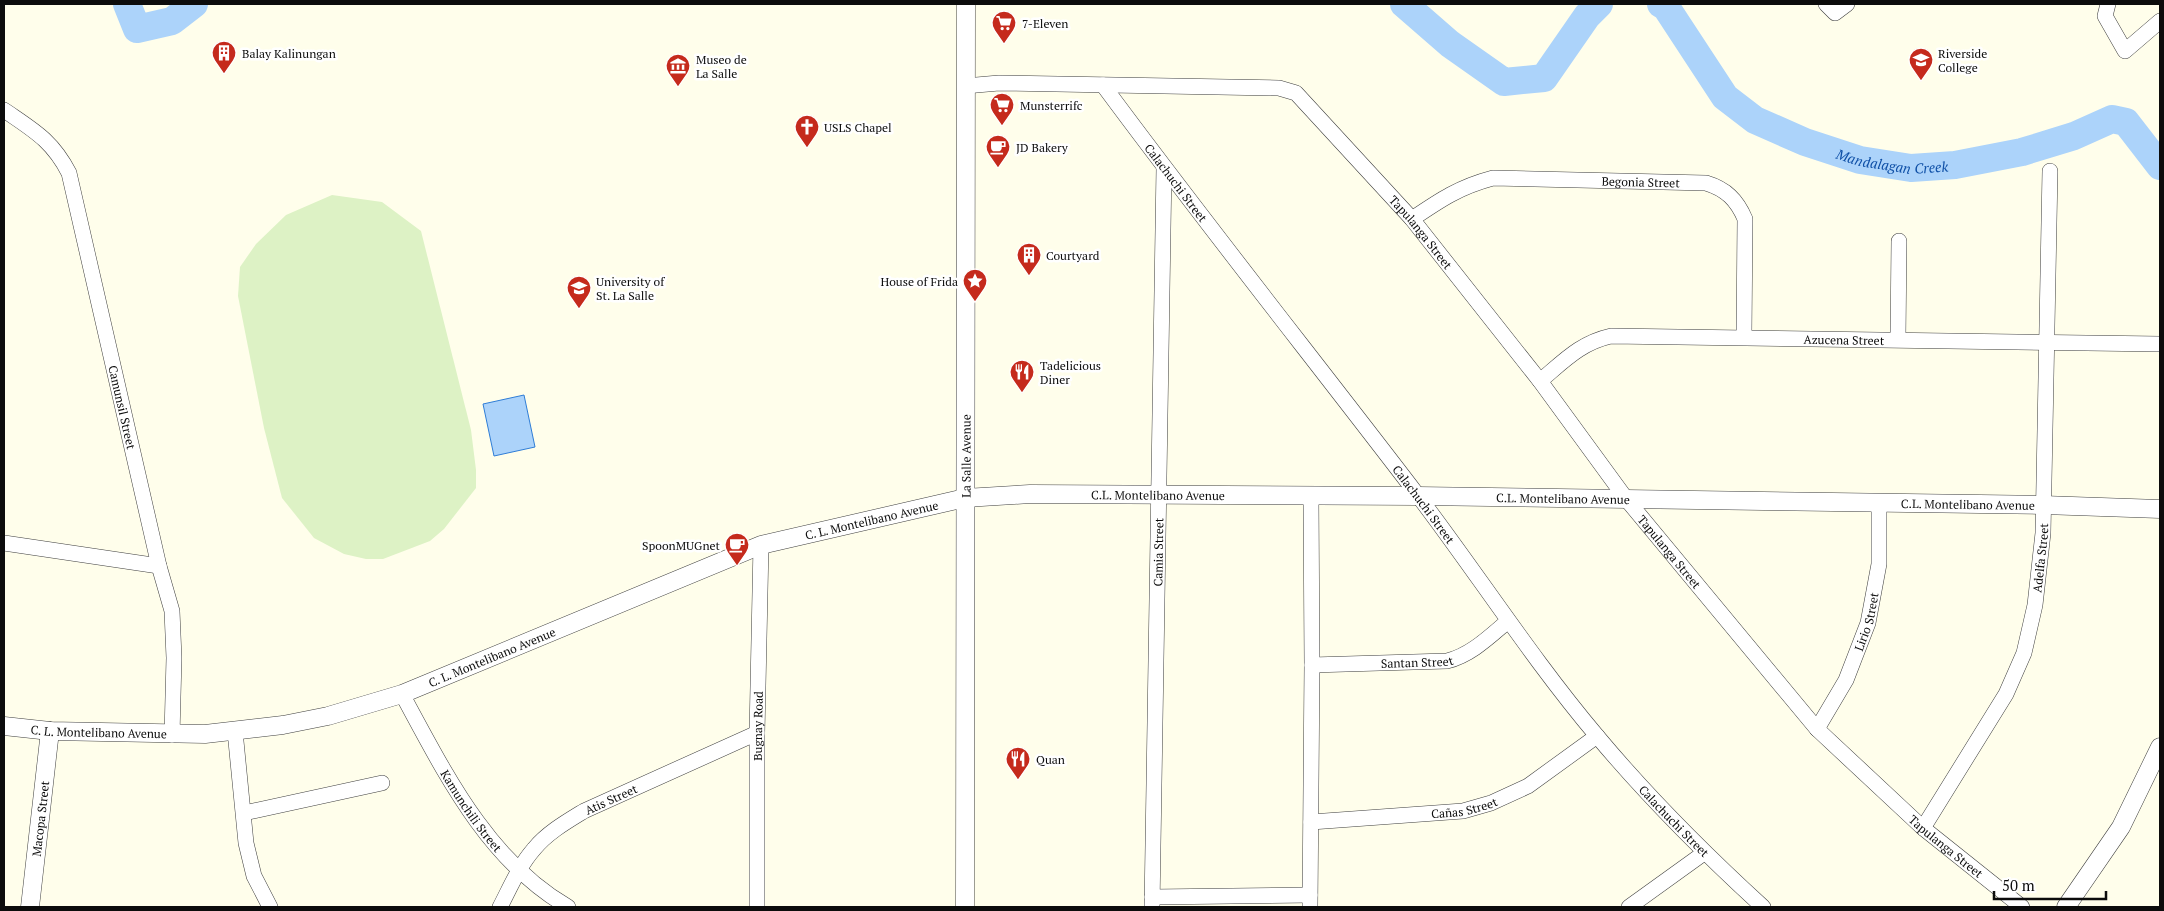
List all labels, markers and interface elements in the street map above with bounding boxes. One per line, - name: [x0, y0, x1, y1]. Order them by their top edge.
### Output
- supermarket icon: 7-Eleven: [991, 10, 1017, 44]
- place label: 7-Eleven: [1022, 16, 1068, 31]
- building icon: Balay Kalinungan: [211, 40, 237, 74]
- place label: Balay Kalinungan: [242, 46, 336, 61]
- place label: Riverside College: [1938, 46, 1987, 75]
- school or university icon: Riverside College: [1908, 47, 1934, 81]
- place label: Museo de La Salle: [696, 52, 747, 81]
- museum icon: Museo de La Salle: [665, 53, 691, 87]
- supermarket icon: Munsterrifc: [989, 92, 1015, 126]
- place label: Munsterrifc: [1020, 98, 1083, 113]
- church icon: USLS Chapel: [794, 114, 820, 148]
- place label: USLS Chapel: [824, 120, 892, 135]
- cafe icon: JD Bakery: [985, 134, 1011, 168]
- place label: JD Bakery: [1016, 140, 1069, 155]
- street label: Calachuchi Street: [1142, 140, 1211, 225]
- water label: Mandalagan Creek: [1833, 143, 1949, 177]
- street label: Begonia Street: [1601, 173, 1680, 190]
- street label: Tapulanga Street: [1386, 192, 1456, 272]
- building icon: Courtyard: [1016, 242, 1042, 276]
- place label: Courtyard: [1046, 248, 1100, 263]
- place icon: House of Frida: [962, 268, 988, 302]
- place label: University of St. La Salle: [596, 274, 665, 303]
- place label: House of Frida: [880, 274, 958, 289]
- school or university icon: University of St. La Salle: [566, 275, 592, 309]
- street label: Azucena Street: [1804, 331, 1885, 347]
- place label: Tadelicious Diner: [1040, 358, 1101, 387]
- restaurant icon: Tadelicious Diner: [1009, 359, 1035, 393]
- street label: Camunsil Street: [106, 364, 140, 451]
- street label: La Salle Avenue: [958, 414, 973, 498]
- street label: Calachuchi Street: [1390, 462, 1459, 547]
- street label: C.L. Montelibano Avenue: [1091, 487, 1225, 503]
- street label: C.L. Montelibano Avenue: [1496, 490, 1630, 507]
- street label: C.L. Montelibano Avenue: [1901, 495, 2035, 512]
- street label: C. L. Montelibano Avenue: [803, 497, 940, 542]
- street label: Tapulanga Street: [1635, 512, 1705, 592]
- street label: Camia Street: [1150, 517, 1166, 587]
- street label: Adelfa Street: [2029, 523, 2051, 593]
- cafe icon: SpoonMUGnet: [724, 532, 750, 566]
- place label: SpoonMUGnet: [642, 538, 721, 553]
- street label: Lirio Street: [1851, 591, 1881, 653]
- street label: C. L. Montelibano Avenue: [426, 624, 557, 690]
- street label: Santan Street: [1381, 652, 1456, 670]
- street label: Bugnay Road: [750, 691, 765, 761]
- street label: C. L. Montelibano Avenue: [30, 721, 167, 741]
- restaurant icon: Quan: [1005, 746, 1031, 780]
- place label: Quan: [1036, 752, 1065, 767]
- street label: Kamunchili Street: [438, 767, 506, 855]
- street label: Macopa Street: [28, 779, 52, 857]
- street label: Atis Street: [582, 780, 640, 817]
- street label: Calachuchi Street: [1636, 782, 1713, 860]
- street label: Cañas Street: [1431, 793, 1500, 821]
- street label: Tapulanga Street: [1906, 812, 1987, 881]
- scale bar: [1994, 868, 2106, 900]
- text: 50 m: [2002, 875, 2035, 895]

